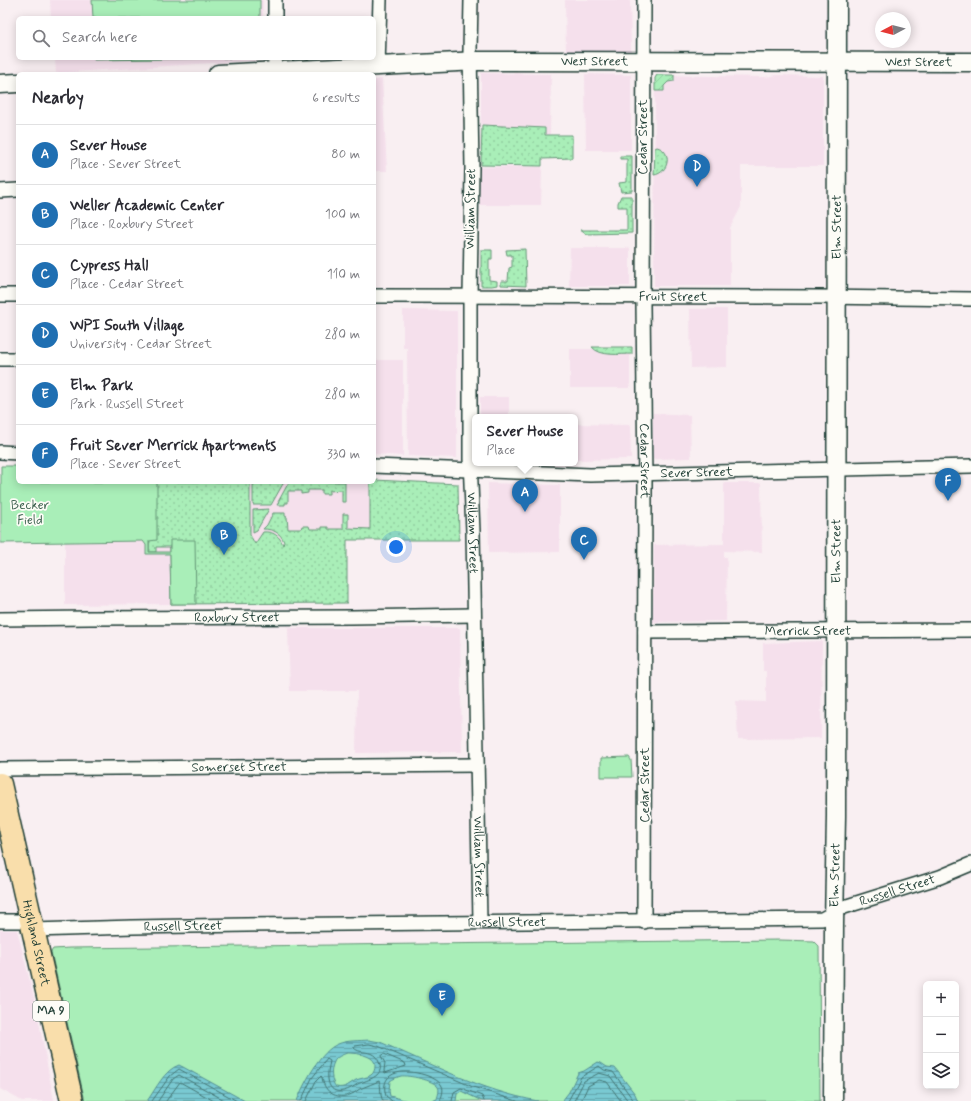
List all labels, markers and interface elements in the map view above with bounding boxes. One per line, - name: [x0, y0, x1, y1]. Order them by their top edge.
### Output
- north arrow: [875, 12, 911, 48]
- search box: [16, 16, 376, 60]
- icon: search: [30, 27, 52, 49]
- text: Search here: [62, 28, 138, 48]
- street label: West Street: [561, 53, 629, 70]
- street label: West Street: [885, 53, 953, 70]
- text: Nearby: [32, 87, 84, 109]
- text: 6 results: [312, 90, 360, 107]
- street label: Cedar Street: [635, 99, 652, 175]
- text: Sever House: [70, 136, 147, 156]
- text: A: [41, 146, 49, 163]
- text: 80 m: [331, 146, 360, 163]
- pin: D: [684, 154, 710, 187]
- text: Place · Sever Street: [70, 156, 181, 173]
- street label: William Street: [462, 168, 480, 250]
- street label: Elm Street: [828, 195, 845, 259]
- text: Weller Academic Center: [70, 196, 224, 216]
- text: B: [41, 206, 49, 223]
- text: 100 m: [325, 206, 360, 223]
- text: Place · Roxbury Street: [70, 216, 194, 233]
- text: Cypress Hall: [70, 256, 148, 276]
- text: C: [40, 266, 50, 283]
- text: 110 m: [327, 266, 360, 283]
- text: Place · Cedar Street: [70, 276, 184, 293]
- street label: Fruit Street: [639, 288, 708, 305]
- text: WPI South Village: [70, 316, 184, 336]
- text: D: [41, 326, 49, 343]
- text: 280 m: [325, 326, 360, 343]
- text: University · Cedar Street: [70, 336, 212, 353]
- text: Elm Park: [70, 376, 133, 396]
- text: E: [41, 386, 49, 403]
- text: 280 m: [325, 386, 360, 403]
- text: Park · Russell Street: [70, 396, 184, 413]
- popup: [472, 414, 578, 466]
- text: Sever House: [487, 422, 563, 442]
- street label: Cedar Street: [636, 423, 654, 499]
- text: Fruit Sever Merrick Apartments: [70, 436, 276, 456]
- text: Place: [487, 442, 515, 459]
- text: F: [42, 446, 48, 463]
- text: 330 m: [327, 446, 360, 463]
- text: Place · Sever Street: [70, 456, 181, 473]
- street label: Sever Street: [660, 463, 734, 482]
- pin: F: [935, 468, 961, 501]
- pin: A: [512, 479, 538, 512]
- street label: William Street: [463, 492, 482, 574]
- park label: Becker Field: [11, 497, 50, 529]
- street label: Elm Street: [828, 519, 845, 583]
- pin: B: [211, 522, 237, 555]
- pin: C: [571, 527, 597, 560]
- your location: [386, 537, 406, 557]
- street label: Roxbury Street: [194, 609, 280, 626]
- street label: Merrick Street: [765, 622, 851, 640]
- street label: Cedar Street: [637, 747, 654, 823]
- street label: Somerset Street: [191, 758, 287, 776]
- street label: William Street: [470, 816, 488, 898]
- street label: Elm Street: [826, 843, 844, 908]
- street label: Russell Street: [857, 871, 937, 910]
- street label: Highland Street: [18, 898, 54, 988]
- street label: Russell Street: [468, 913, 546, 931]
- street label: Russell Street: [144, 917, 222, 935]
- map controls: [923, 981, 959, 1089]
- button: +: [923, 981, 959, 1017]
- pin: E: [429, 983, 455, 1016]
- road number: MA 9: [33, 1001, 69, 1021]
- button: −: [923, 1017, 959, 1053]
- button: layers: [923, 1053, 959, 1089]

